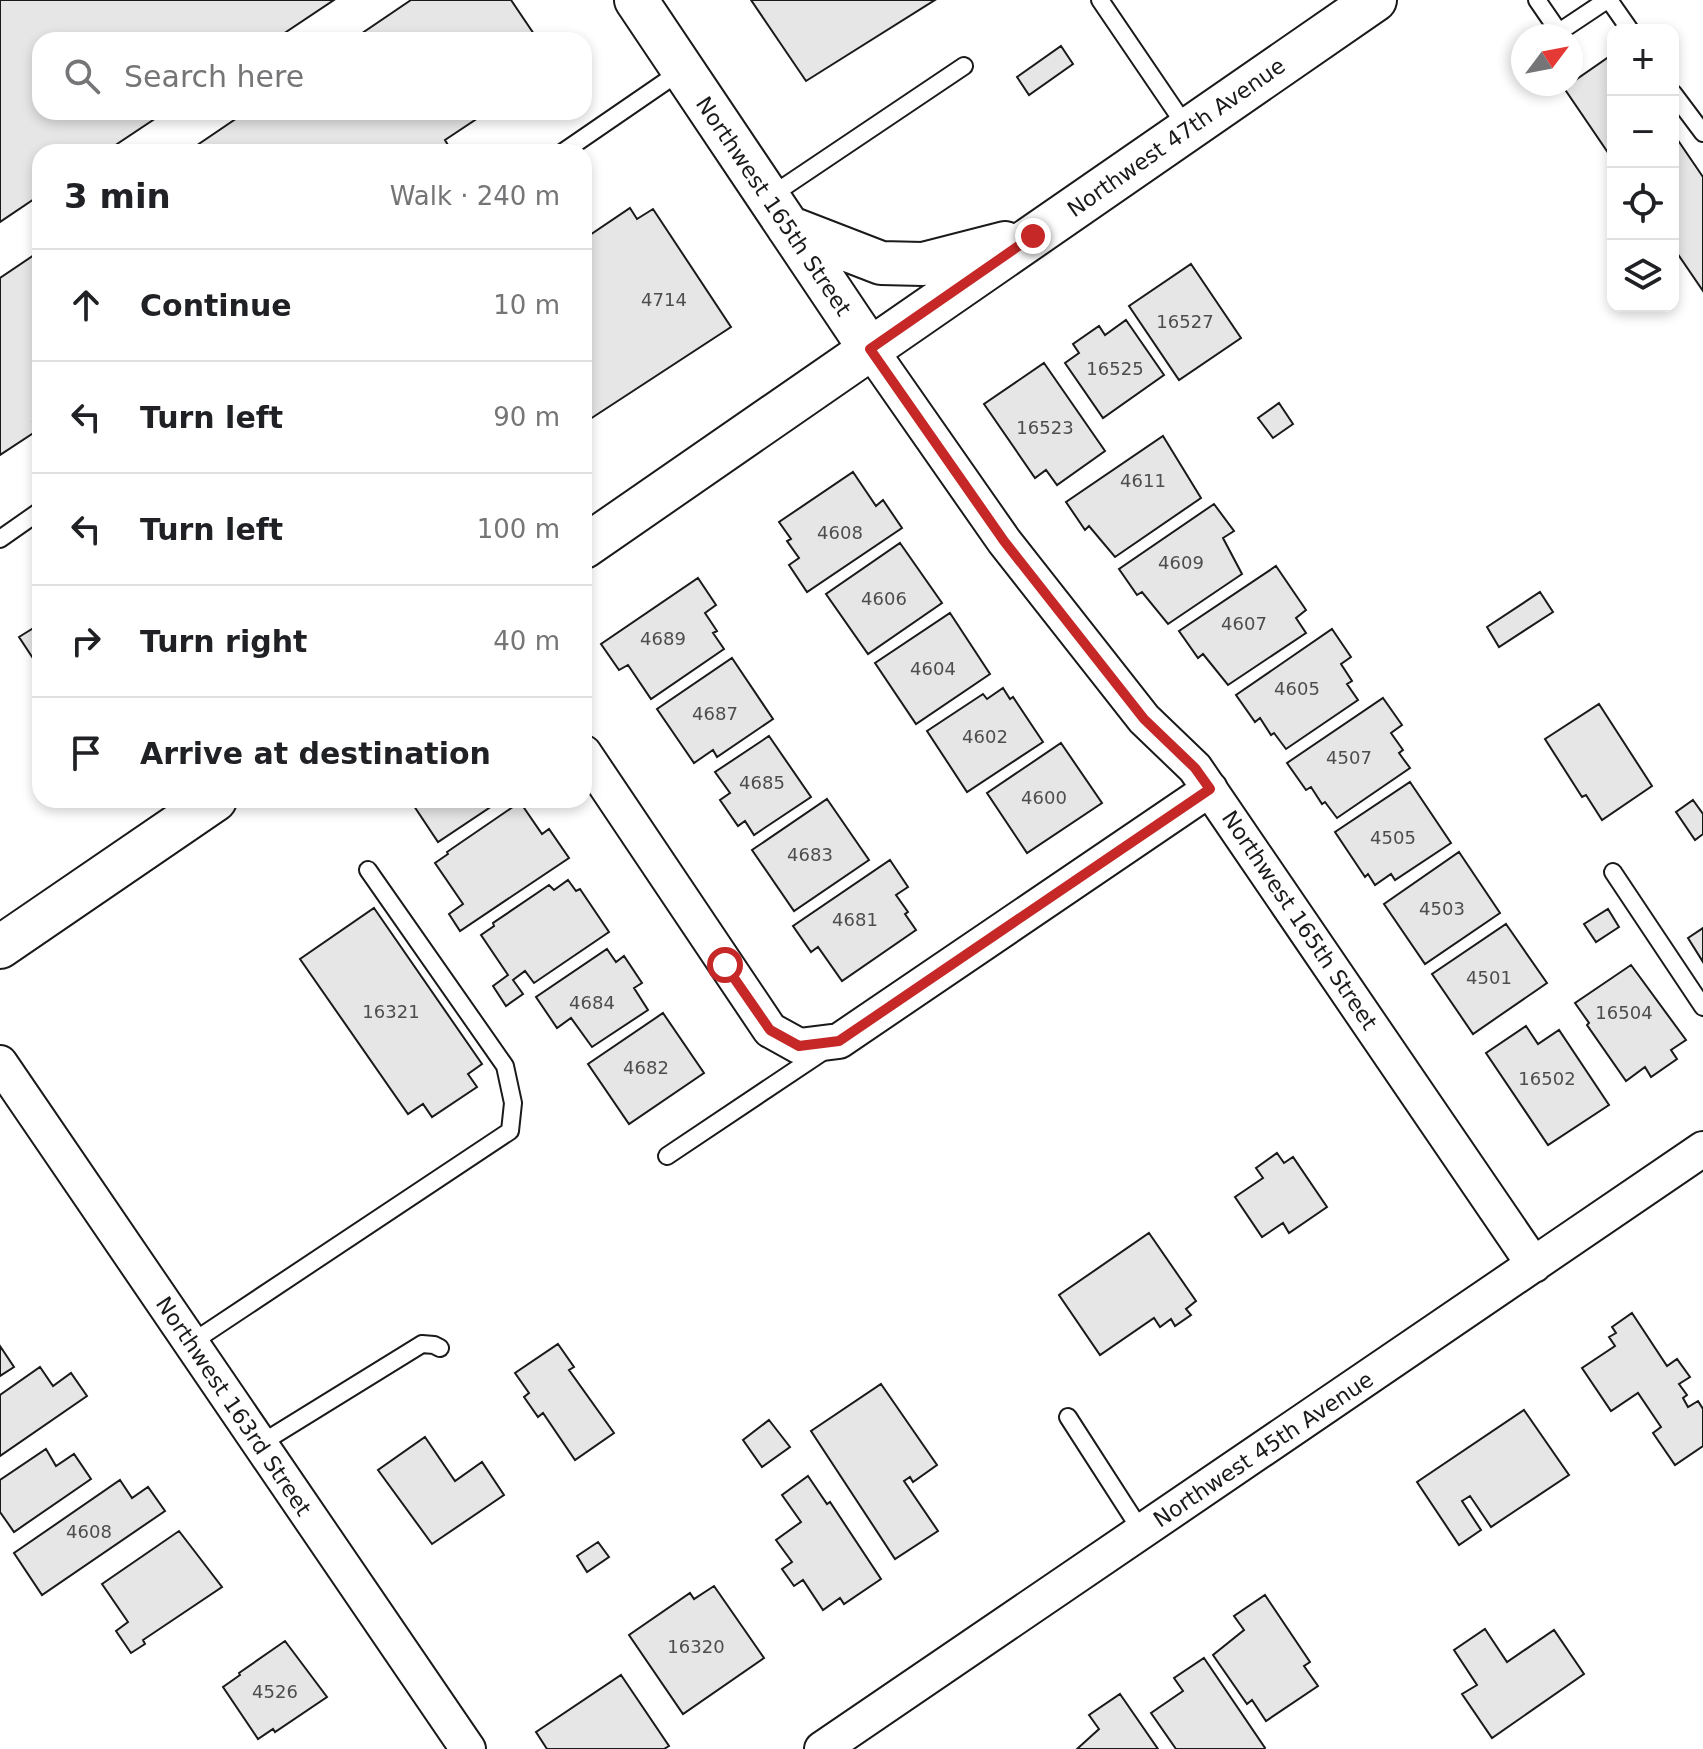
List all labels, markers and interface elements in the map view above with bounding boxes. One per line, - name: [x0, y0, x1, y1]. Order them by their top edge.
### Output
- north arrow: [1511, 24, 1583, 96]
- map controls: [1607, 24, 1679, 312]
- button: +: [1607, 24, 1679, 96]
- search box: [32, 32, 592, 120]
- street label: Northwest 47th Avenue: [1063, 53, 1290, 222]
- icon: search: [60, 54, 104, 98]
- text: Search here: [124, 59, 304, 94]
- street label: Northwest 165th Street: [691, 92, 856, 321]
- button: −: [1607, 96, 1679, 168]
- button: locate: [1607, 168, 1679, 240]
- text: 3 min: [64, 176, 171, 216]
- text: Walk · 240 m: [390, 181, 560, 211]
- route end: [1015, 218, 1051, 254]
- button: layers: [1607, 240, 1679, 312]
- icon: ahead: [64, 283, 108, 327]
- text: Continue: [140, 288, 292, 323]
- house number: 4714: [641, 289, 687, 310]
- text: 10 m: [493, 290, 560, 320]
- house number: 16527: [1156, 311, 1214, 332]
- house number: 16525: [1086, 358, 1144, 379]
- icon: left: [64, 395, 108, 439]
- text: Turn left: [140, 400, 283, 435]
- text: 90 m: [493, 402, 560, 432]
- house number: 16523: [1016, 417, 1074, 438]
- house number: 4611: [1120, 470, 1166, 491]
- icon: left: [64, 507, 108, 551]
- text: Turn left: [140, 512, 283, 547]
- text: 100 m: [477, 514, 560, 544]
- house number: 4608: [817, 522, 863, 543]
- house number: 4609: [1158, 552, 1204, 573]
- house number: 4606: [861, 588, 907, 609]
- house number: 4607: [1221, 613, 1267, 634]
- icon: right: [64, 619, 108, 663]
- text: Turn right: [140, 624, 307, 659]
- text: 40 m: [493, 626, 560, 656]
- house number: 4689: [640, 628, 686, 649]
- house number: 4604: [910, 658, 956, 679]
- house number: 4605: [1274, 678, 1320, 699]
- house number: 4687: [692, 703, 738, 724]
- house number: 4602: [962, 726, 1008, 747]
- icon: arrive: [64, 731, 108, 775]
- text: Arrive at destination: [140, 736, 491, 771]
- house number: 4507: [1326, 747, 1372, 768]
- house number: 4685: [739, 772, 785, 793]
- house number: 4600: [1021, 787, 1067, 808]
- street label: Northwest 165th Street: [1217, 806, 1382, 1035]
- house number: 4505: [1370, 827, 1416, 848]
- house number: 4683: [787, 844, 833, 865]
- house number: 4503: [1419, 898, 1465, 919]
- house number: 4681: [832, 909, 878, 930]
- route start: [707, 947, 743, 983]
- house number: 4501: [1466, 967, 1512, 988]
- house number: 4684: [569, 992, 615, 1013]
- house number: 16321: [362, 1001, 420, 1022]
- house number: 16504: [1595, 1002, 1653, 1023]
- house number: 4682: [623, 1057, 669, 1078]
- house number: 16502: [1518, 1068, 1576, 1089]
- street label: Northwest 163rd Street: [151, 1292, 316, 1521]
- street label: Northwest 45th Avenue: [1149, 1367, 1378, 1532]
- house number: 4608: [66, 1521, 112, 1542]
- house number: 16320: [667, 1636, 725, 1657]
- house number: 4526: [252, 1681, 298, 1702]

